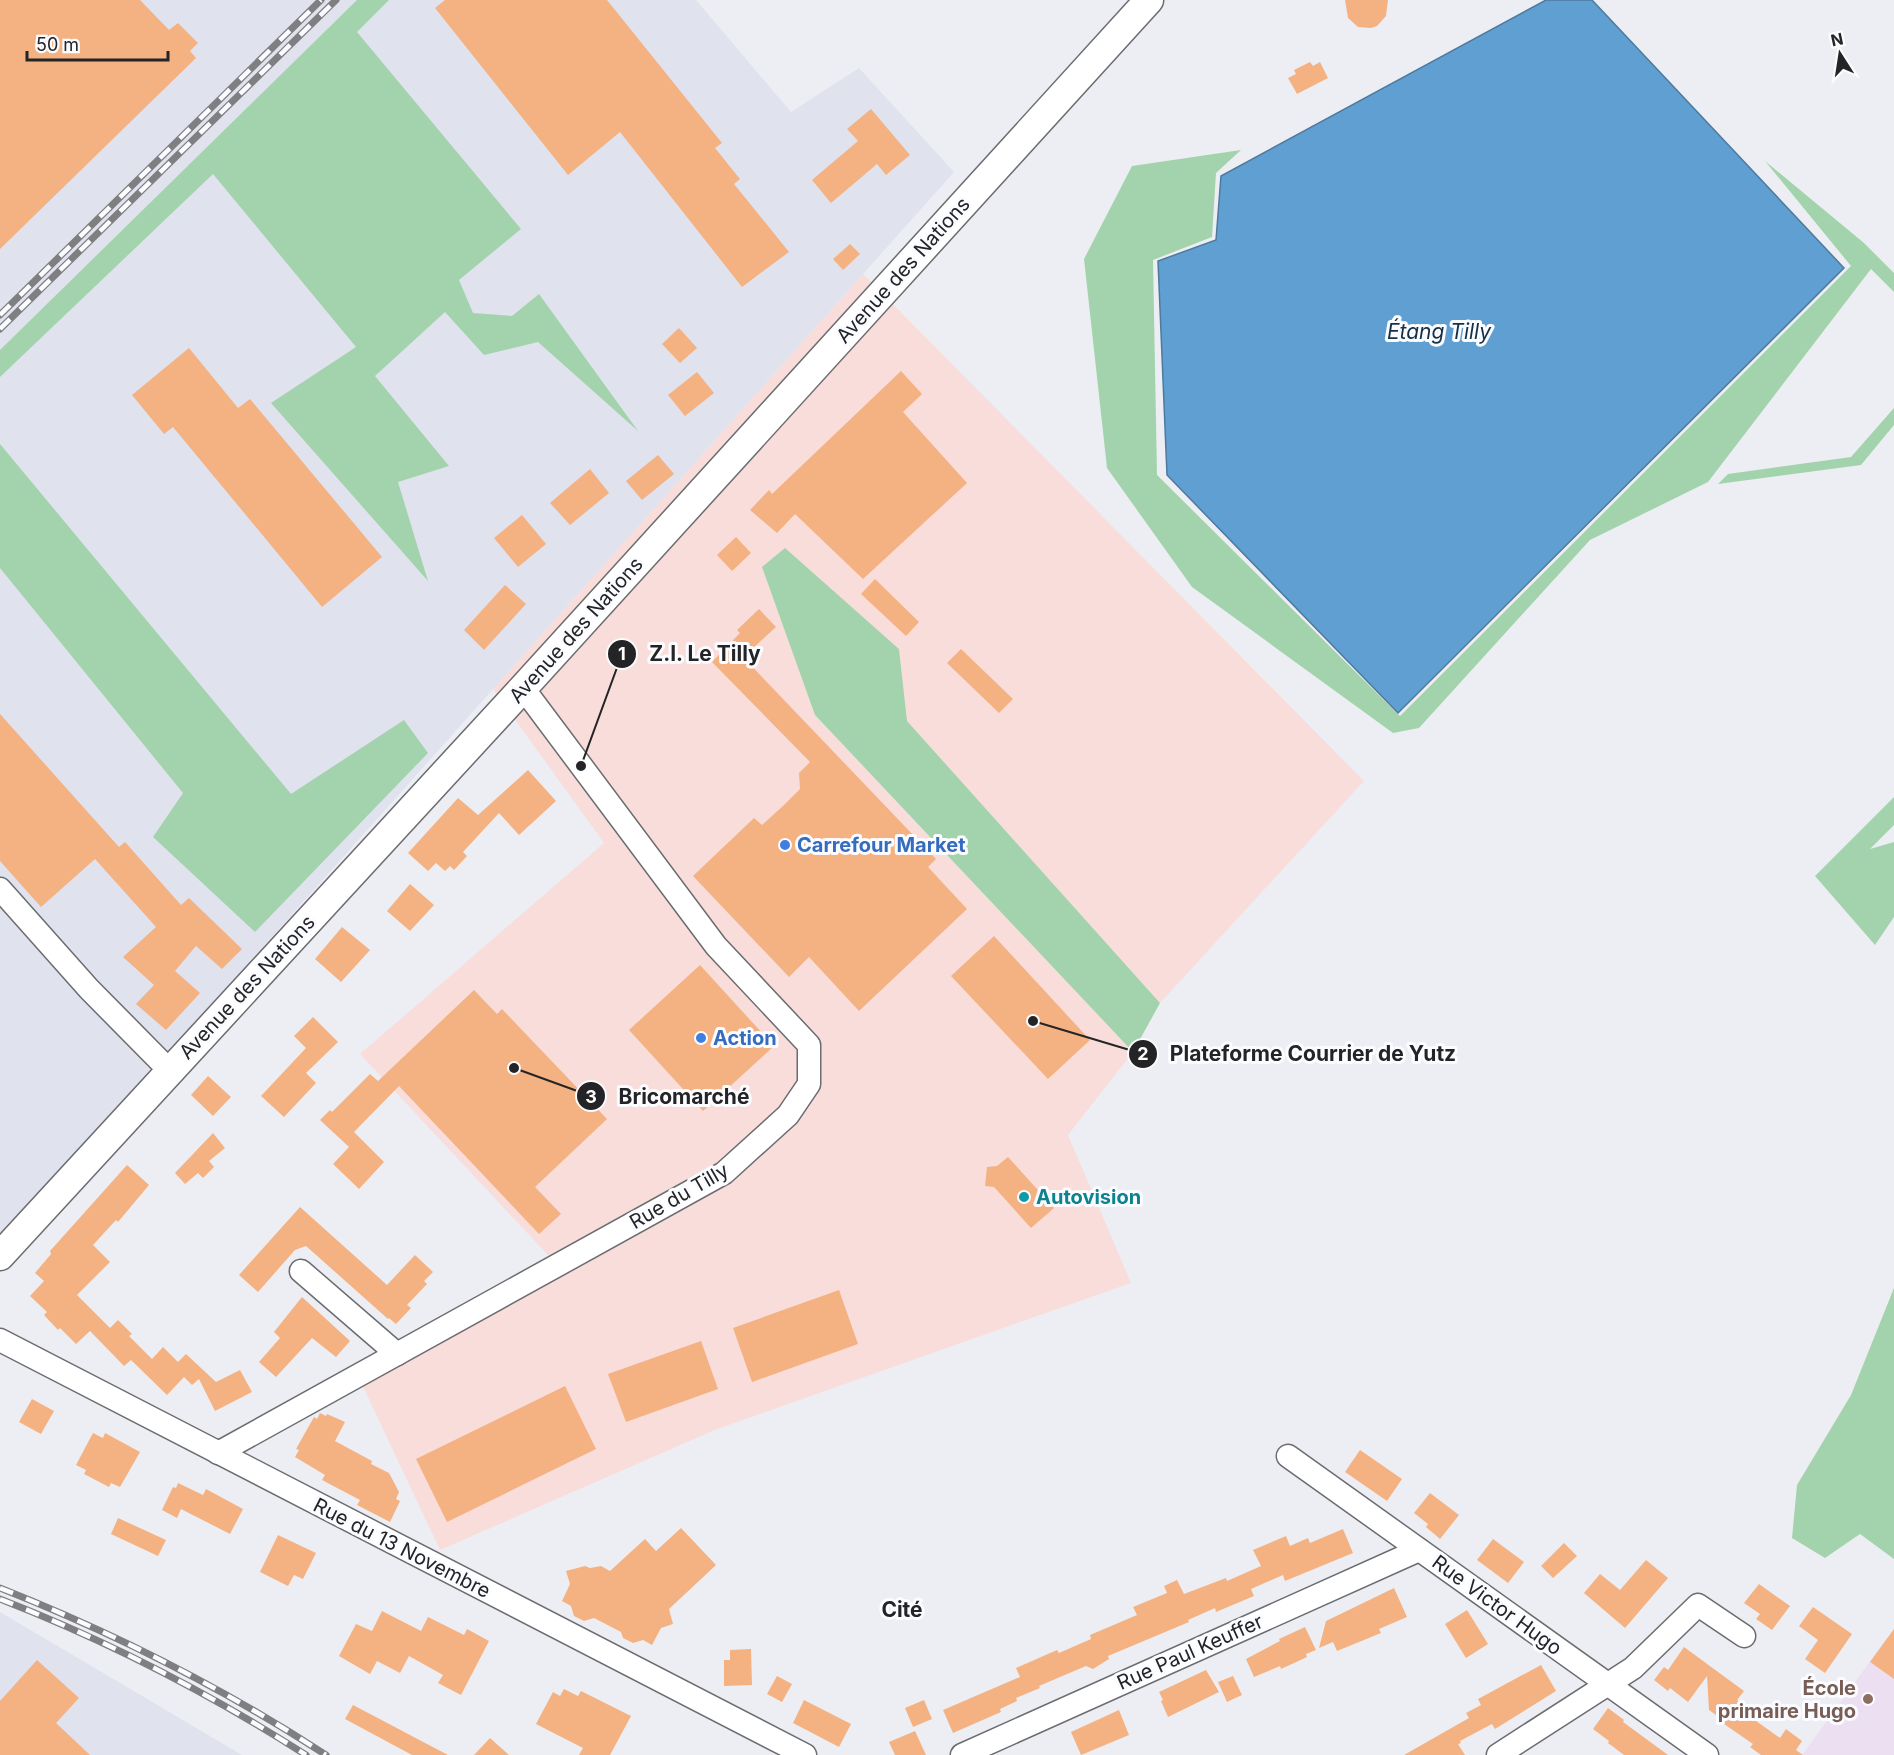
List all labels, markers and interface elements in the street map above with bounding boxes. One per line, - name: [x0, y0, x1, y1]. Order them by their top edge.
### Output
- scale bar: [27, 24, 168, 62]
- north arrow: [1810, 24, 1870, 84]
- text: N: [1829, 28, 1845, 50]
- text: 50 m: [36, 34, 79, 55]
- street label: Avenue des Nations: [831, 192, 975, 348]
- water label: Étang Tilly: [1387, 318, 1492, 344]
- street label: Avenue des Nations: [504, 552, 648, 708]
- callout: Z.I. Le Tilly: [607, 634, 773, 673]
- text: Z.I. Le Tilly: [649, 641, 761, 666]
- text: 1: [618, 643, 626, 664]
- place label: Carrefour Market: [797, 833, 966, 857]
- marker: Carrefour Market: [778, 838, 792, 852]
- street label: Avenue des Nations: [174, 910, 320, 1064]
- place label: Action: [713, 1026, 777, 1050]
- marker: Action: [694, 1031, 708, 1045]
- callout: Plateforme Courrier de Yutz: [1128, 1034, 1468, 1073]
- text: Plateforme Courrier de Yutz: [1170, 1041, 1456, 1066]
- text: 2: [1137, 1043, 1149, 1064]
- callout: Bricomarché: [576, 1077, 761, 1116]
- text: Bricomarché: [619, 1084, 749, 1109]
- text: 3: [585, 1086, 597, 1107]
- street label: Rue du Tilly: [625, 1158, 733, 1234]
- place label: Autovision: [1036, 1185, 1141, 1209]
- marker: Autovision: [1017, 1190, 1031, 1204]
- street label: Rue du 13 Novembre: [309, 1493, 495, 1603]
- street label: Rue Victor Hugo: [1427, 1550, 1567, 1660]
- district label: Cité: [881, 1597, 923, 1622]
- street label: Rue Paul Keuffer: [1113, 1609, 1267, 1695]
- place label: École primaire Hugo: [1718, 1675, 1856, 1723]
- marker: École primaire Hugo: [1861, 1692, 1875, 1706]

